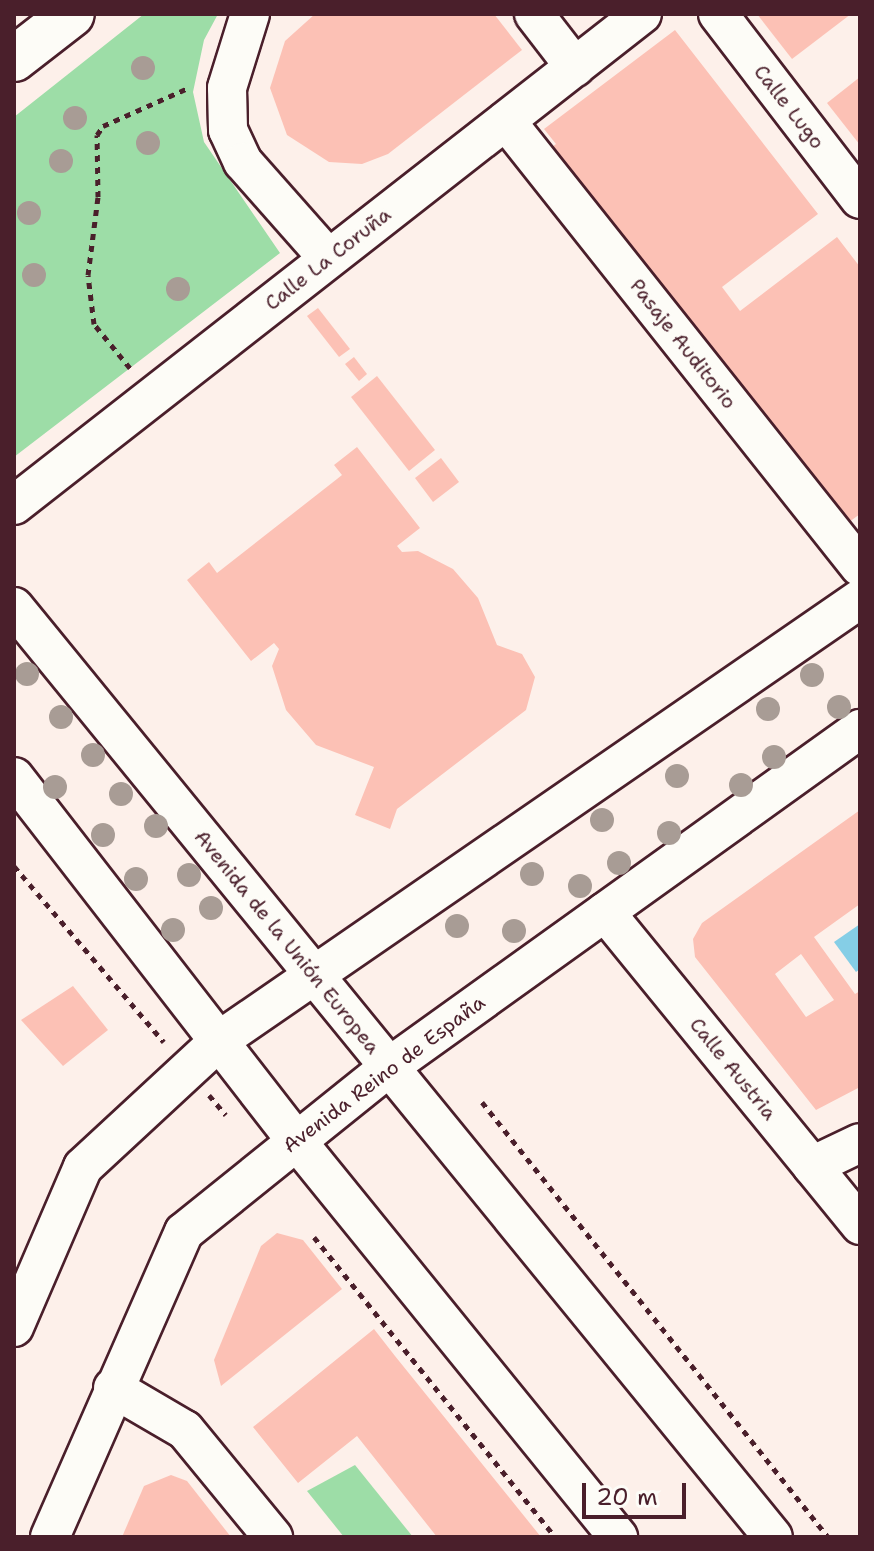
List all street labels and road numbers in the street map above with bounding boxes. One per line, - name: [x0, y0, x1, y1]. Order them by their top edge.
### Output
- street label: Calle Lugo: [749, 60, 829, 154]
- street label: Calle La Coruña: [260, 202, 396, 316]
- street label: Pasaje Auditorio: [625, 274, 741, 414]
- street label: Avenida de la Unión Europea: [189, 825, 385, 1059]
- street label: Avenida Reino de España: [278, 990, 490, 1158]
- street label: Calle Austria: [684, 1013, 782, 1125]

